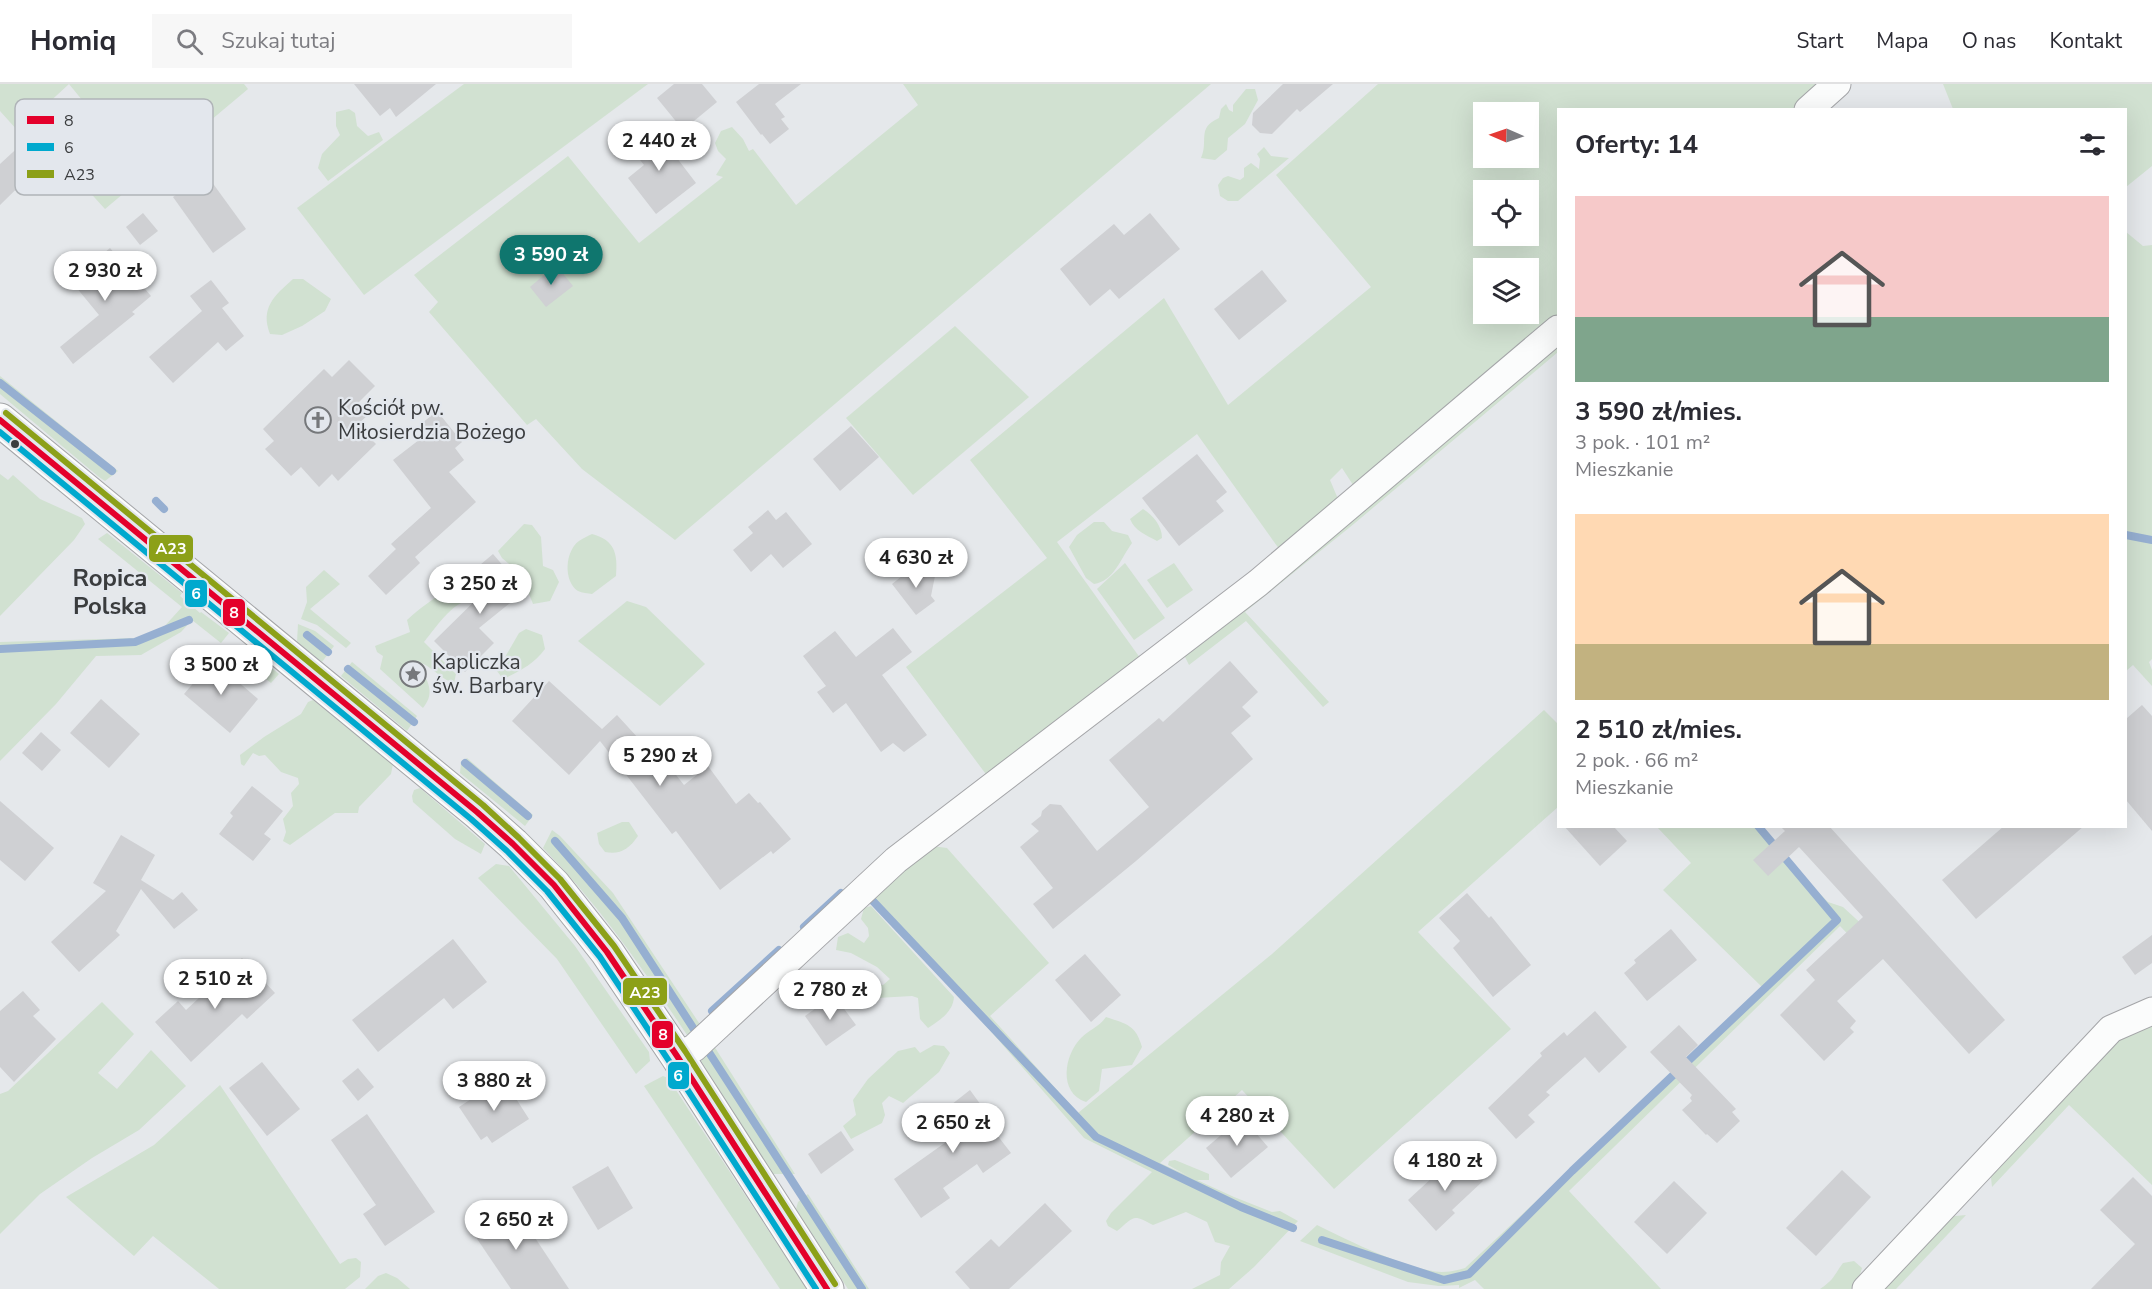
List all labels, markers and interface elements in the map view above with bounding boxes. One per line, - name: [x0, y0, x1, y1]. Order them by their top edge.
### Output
- search box: [152, 14, 572, 68]
- text: Homiq: [30, 22, 116, 60]
- icon: search: [173, 25, 206, 58]
- text: Szukaj tutaj: [221, 26, 335, 56]
- text: Start: [1797, 27, 1843, 55]
- text: Mapa: [1876, 27, 1929, 55]
- text: O nas: [1962, 27, 2016, 55]
- text: Kontakt: [2049, 27, 2122, 55]
- legend: [15, 99, 213, 195]
- north arrow: [1473, 102, 1539, 168]
- map controls: [1473, 102, 1539, 324]
- text: 8: [64, 110, 74, 132]
- pin: 2 440 zł: [597, 121, 721, 172]
- text: 2 440 zł: [622, 127, 696, 154]
- text: Oferty: 14: [1575, 127, 1698, 162]
- icon: filters: [2076, 128, 2109, 161]
- text: 6: [64, 137, 74, 159]
- text: A23: [64, 164, 95, 186]
- button: locate: [1473, 180, 1539, 246]
- pin: 3 590 zł: [489, 235, 613, 286]
- icon: home: [1788, 235, 1896, 343]
- text: 3 590 zł: [514, 241, 588, 268]
- pin: 2 930 zł: [43, 251, 167, 302]
- text: 2 930 zł: [68, 257, 142, 284]
- button: layers: [1473, 258, 1539, 324]
- place label: Kościół pw. Miłosierdzia Bożego: [338, 394, 526, 446]
- text: 3 590 zł/mies.: [1575, 394, 1742, 429]
- church icon: Kościół pw. Miłosierdzia Bożego: [303, 405, 333, 435]
- text: 3 pok. · 101 m²: [1575, 429, 1710, 456]
- unlabelled marker: [9, 438, 21, 450]
- text: Mieszkanie: [1575, 456, 1673, 483]
- line badge: A23: [148, 534, 194, 563]
- text: A23: [155, 538, 187, 560]
- pin: 4 630 zł: [854, 538, 978, 589]
- text: 4 630 zł: [879, 544, 953, 571]
- icon: home: [1788, 553, 1896, 661]
- district label: Ropica Polska: [73, 562, 147, 622]
- pin: 3 250 zł: [418, 564, 542, 615]
- text: 3 250 zł: [443, 570, 517, 597]
- line badge: 6: [184, 579, 208, 608]
- text: 6: [191, 583, 201, 605]
- line badge: 8: [222, 598, 246, 627]
- text: 8: [229, 602, 239, 624]
- pin: 3 500 zł: [159, 645, 283, 696]
- place label: Kapliczka św. Barbary: [432, 648, 544, 700]
- text: 3 500 zł: [184, 651, 258, 678]
- place icon: Kapliczka św. Barbary: [398, 659, 428, 689]
- text: 2 510 zł/mies.: [1575, 712, 1742, 747]
- pin: 5 290 zł: [598, 736, 722, 787]
- text: 5 290 zł: [623, 742, 697, 769]
- text: 2 pok. · 66 m²: [1575, 747, 1698, 774]
- text: Mieszkanie: [1575, 774, 1673, 801]
- pin: 2 510 zł: [153, 959, 277, 1010]
- text: 2 510 zł: [178, 965, 252, 992]
- pin: 2 780 zł: [768, 970, 892, 1021]
- text: 2 780 zł: [793, 976, 867, 1003]
- line badge: A23: [622, 977, 668, 1006]
- text: A23: [629, 982, 661, 1004]
- line badge: 8: [651, 1020, 674, 1049]
- text: 8: [658, 1024, 668, 1046]
- pin: 3 880 zł: [432, 1061, 556, 1112]
- line badge: 6: [667, 1061, 690, 1090]
- text: 6: [673, 1065, 683, 1087]
- text: 3 880 zł: [457, 1067, 531, 1094]
- pin: 4 280 zł: [1175, 1096, 1299, 1147]
- text: 4 280 zł: [1200, 1102, 1274, 1129]
- pin: 2 650 zł: [891, 1103, 1015, 1154]
- text: 2 650 zł: [916, 1109, 990, 1136]
- pin: 4 180 zł: [1383, 1141, 1507, 1192]
- text: 4 180 zł: [1408, 1147, 1482, 1174]
- pin: 2 650 zł: [454, 1200, 578, 1251]
- text: 2 650 zł: [479, 1206, 553, 1233]

